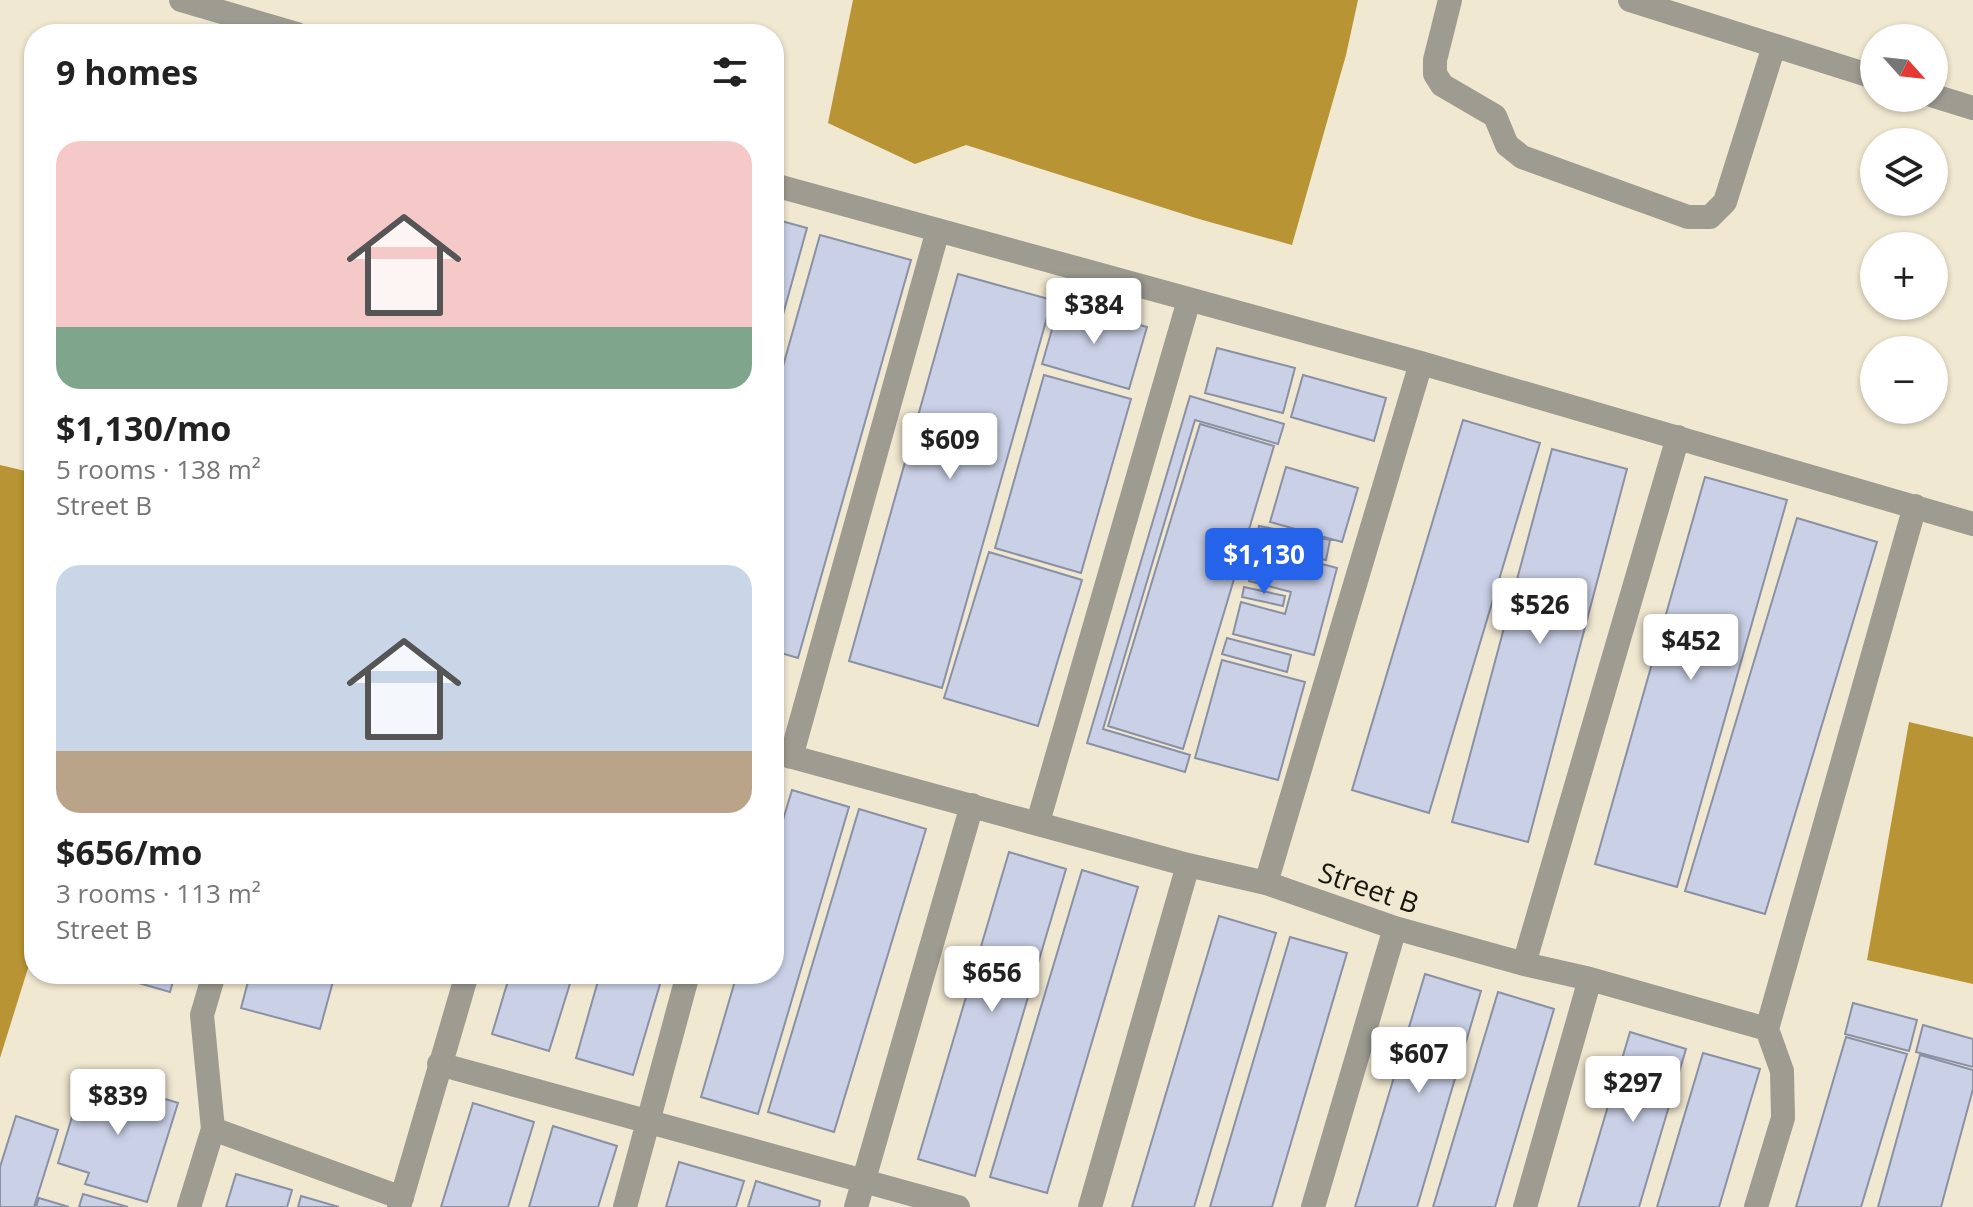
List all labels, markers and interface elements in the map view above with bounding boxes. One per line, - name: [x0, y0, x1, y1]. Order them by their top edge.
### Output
- north arrow: [1860, 24, 1948, 112]
- map controls: [1860, 24, 1948, 424]
- text: 9 homes: [56, 49, 198, 95]
- icon: filters: [708, 50, 752, 94]
- button: layers: [1860, 128, 1948, 216]
- icon: home: [332, 193, 476, 337]
- button: +: [1860, 232, 1948, 320]
- pin: $384: [1047, 278, 1141, 346]
- text: $384: [1064, 286, 1124, 322]
- button: −: [1860, 336, 1948, 424]
- text: $1,130/mo: [56, 405, 231, 451]
- pin: $609: [903, 413, 997, 481]
- text: $609: [920, 421, 980, 457]
- text: 5 rooms · 138 m²: [56, 451, 261, 487]
- text: Street B: [56, 487, 152, 523]
- pin: $1,130: [1199, 528, 1329, 596]
- text: $1,130: [1223, 536, 1305, 572]
- pin: $526: [1493, 578, 1587, 646]
- text: $526: [1510, 586, 1570, 622]
- pin: $452: [1644, 614, 1738, 682]
- icon: home: [332, 617, 476, 761]
- text: $452: [1661, 622, 1721, 658]
- text: $656/mo: [56, 829, 202, 875]
- street label: Street B: [1314, 852, 1424, 922]
- text: 3 rooms · 113 m²: [56, 875, 261, 911]
- text: Street B: [56, 911, 152, 947]
- pin: $656: [945, 946, 1039, 1014]
- text: $656: [962, 954, 1022, 990]
- pin: $607: [1372, 1027, 1466, 1095]
- text: $607: [1389, 1035, 1449, 1071]
- pin: $297: [1586, 1056, 1680, 1124]
- text: $297: [1603, 1064, 1663, 1100]
- pin: $839: [71, 1069, 165, 1137]
- text: $839: [88, 1077, 148, 1113]

